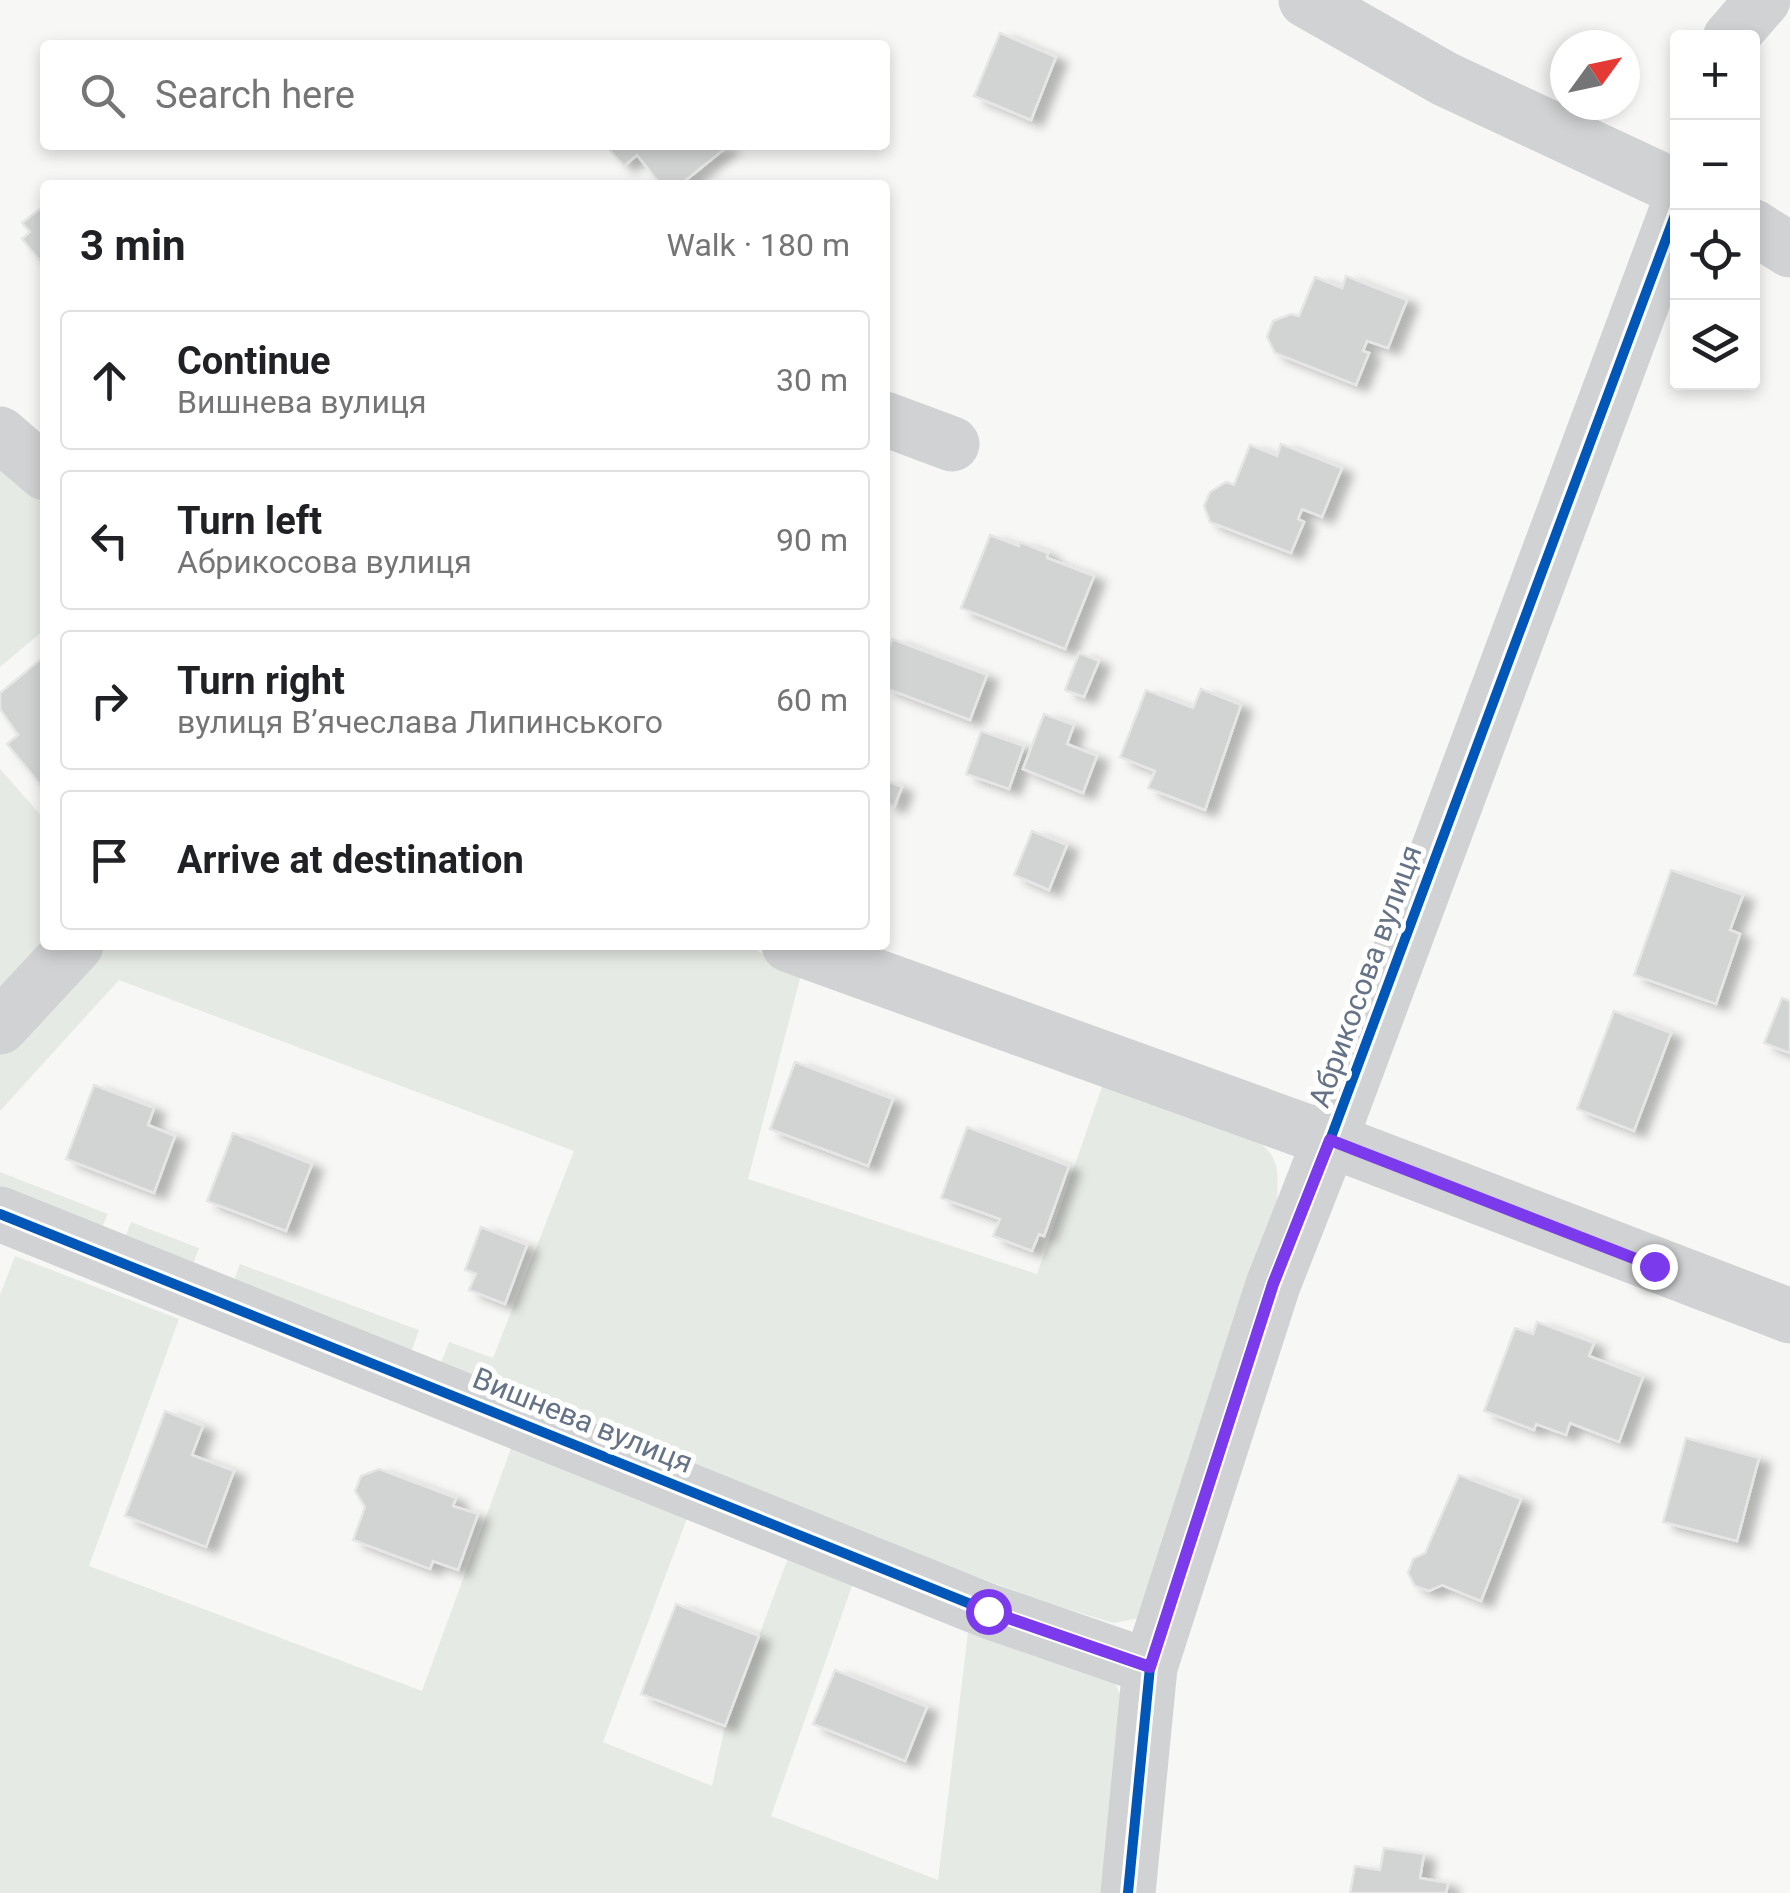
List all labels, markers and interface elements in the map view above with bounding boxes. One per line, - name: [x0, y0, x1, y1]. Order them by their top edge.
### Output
- north arrow: [1550, 30, 1640, 120]
- map controls: [1670, 30, 1760, 390]
- button: +: [1670, 30, 1760, 120]
- search box: [40, 40, 890, 150]
- icon: search: [75, 68, 130, 123]
- text: Search here: [155, 73, 355, 117]
- button: −: [1670, 120, 1760, 210]
- button: locate: [1670, 210, 1760, 300]
- text: 3 min: [80, 221, 186, 270]
- text: Walk · 180 m: [667, 226, 850, 264]
- button: layers: [1670, 300, 1760, 390]
- text: Continue: [177, 339, 331, 383]
- icon: ahead: [82, 353, 137, 408]
- text: 30 m: [776, 361, 848, 399]
- text: Вишнева вулиця: [177, 383, 427, 421]
- text: Turn left: [177, 499, 322, 543]
- icon: left: [82, 513, 137, 568]
- text: 90 m: [776, 521, 848, 559]
- text: Абрикосова вулиця: [177, 543, 472, 581]
- text: Turn right: [177, 659, 345, 703]
- icon: right: [82, 673, 137, 728]
- text: 60 m: [776, 681, 848, 719]
- text: вулиця Вʼячеслава Липинського: [177, 703, 663, 741]
- icon: arrive: [82, 833, 137, 888]
- text: Arrive at destination: [177, 838, 524, 882]
- street label: Абрикосова вулиця: [1301, 840, 1429, 1112]
- route end: [1632, 1244, 1678, 1290]
- street label: Вишнева вулиця: [468, 1360, 698, 1480]
- route start: [966, 1589, 1012, 1635]

